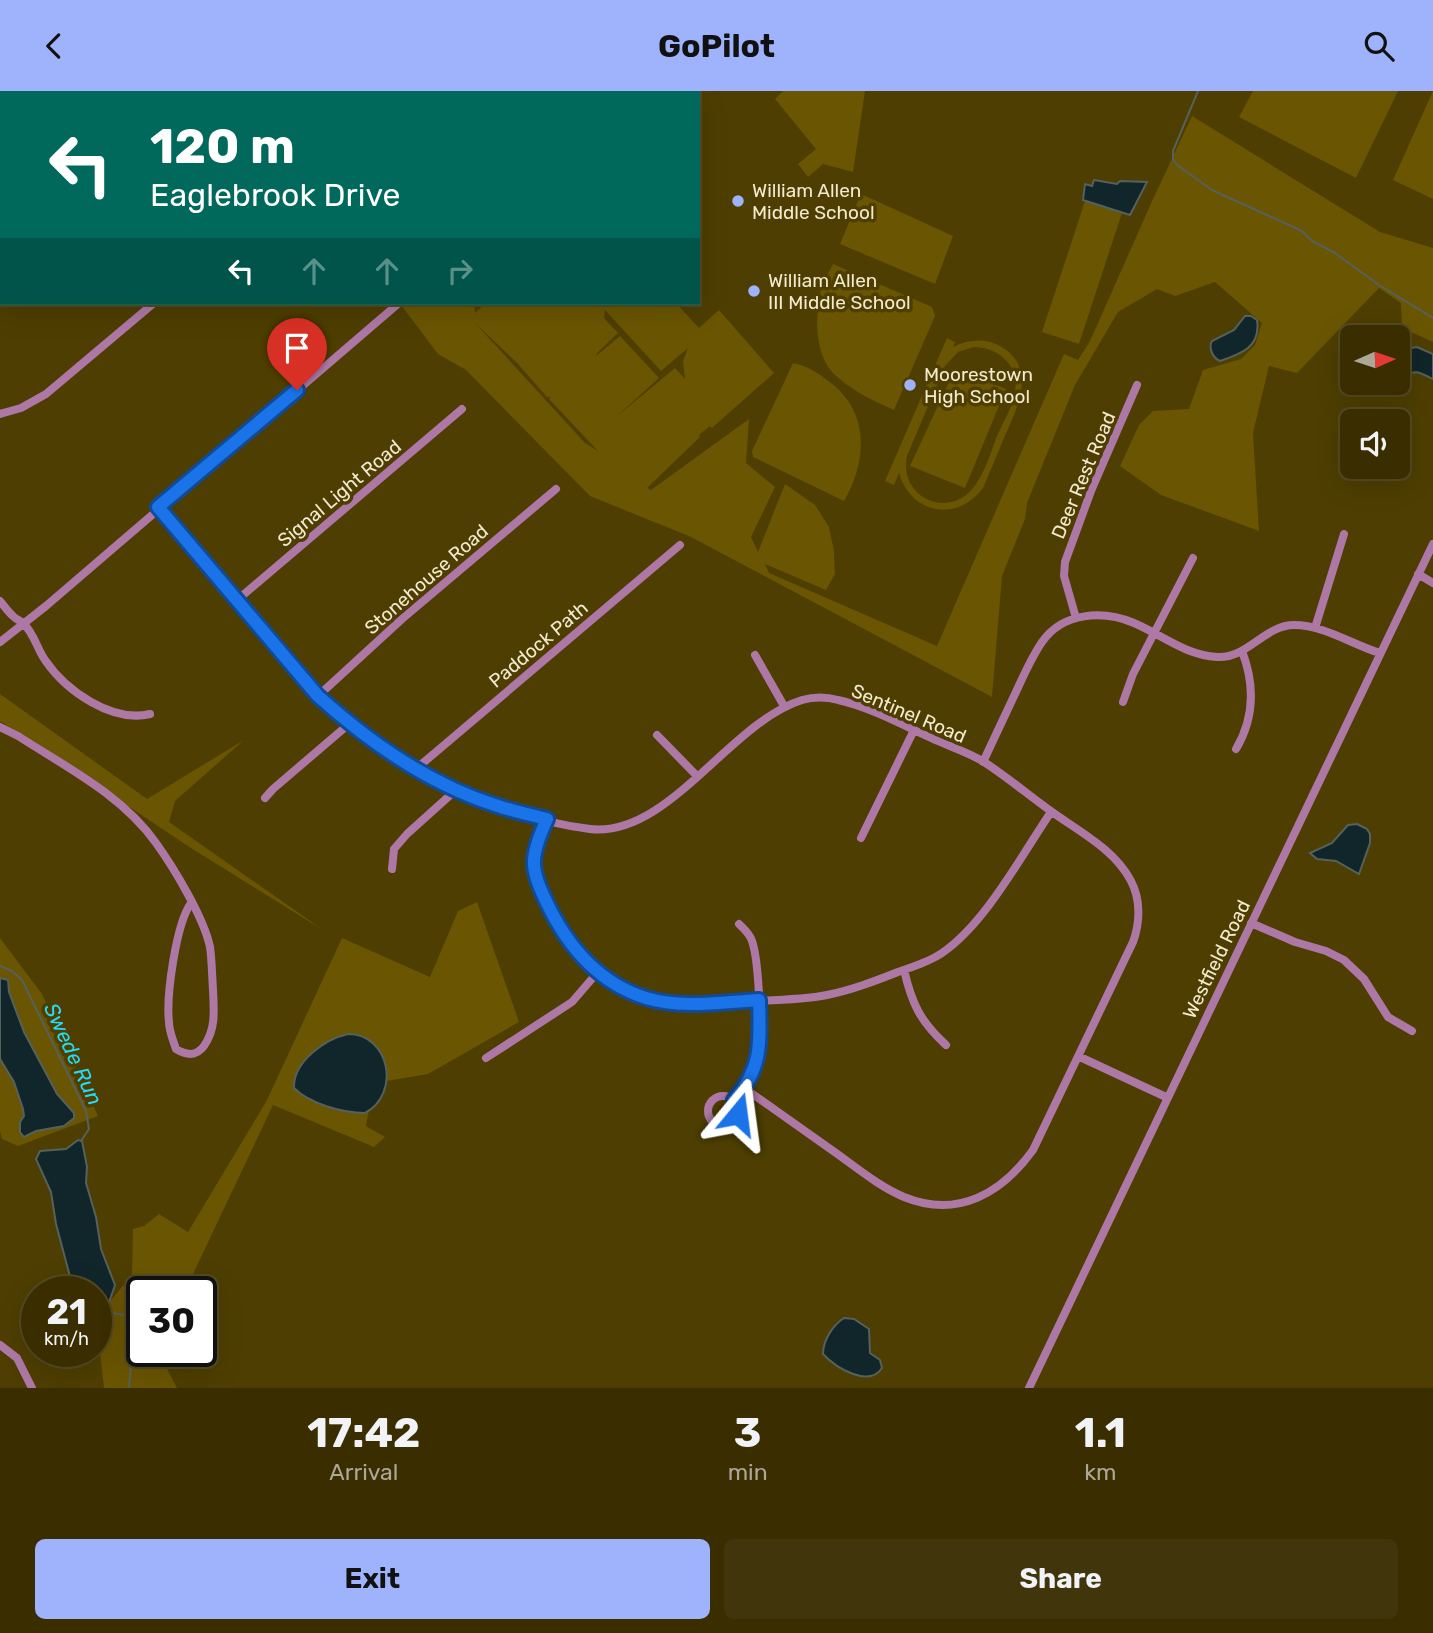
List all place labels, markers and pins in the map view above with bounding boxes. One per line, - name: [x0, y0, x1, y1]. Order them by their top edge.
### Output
- place label: William Allen Middle School: [752, 179, 875, 224]
- marker: William Allen Middle School: [730, 193, 746, 209]
- place label: William Allen III Middle School: [768, 269, 911, 314]
- marker: William Allen III Middle School: [746, 283, 762, 299]
- pin: [267, 318, 327, 390]
- place label: Moorestown High School: [924, 363, 1033, 408]
- marker: Moorestown High School: [902, 377, 918, 393]

